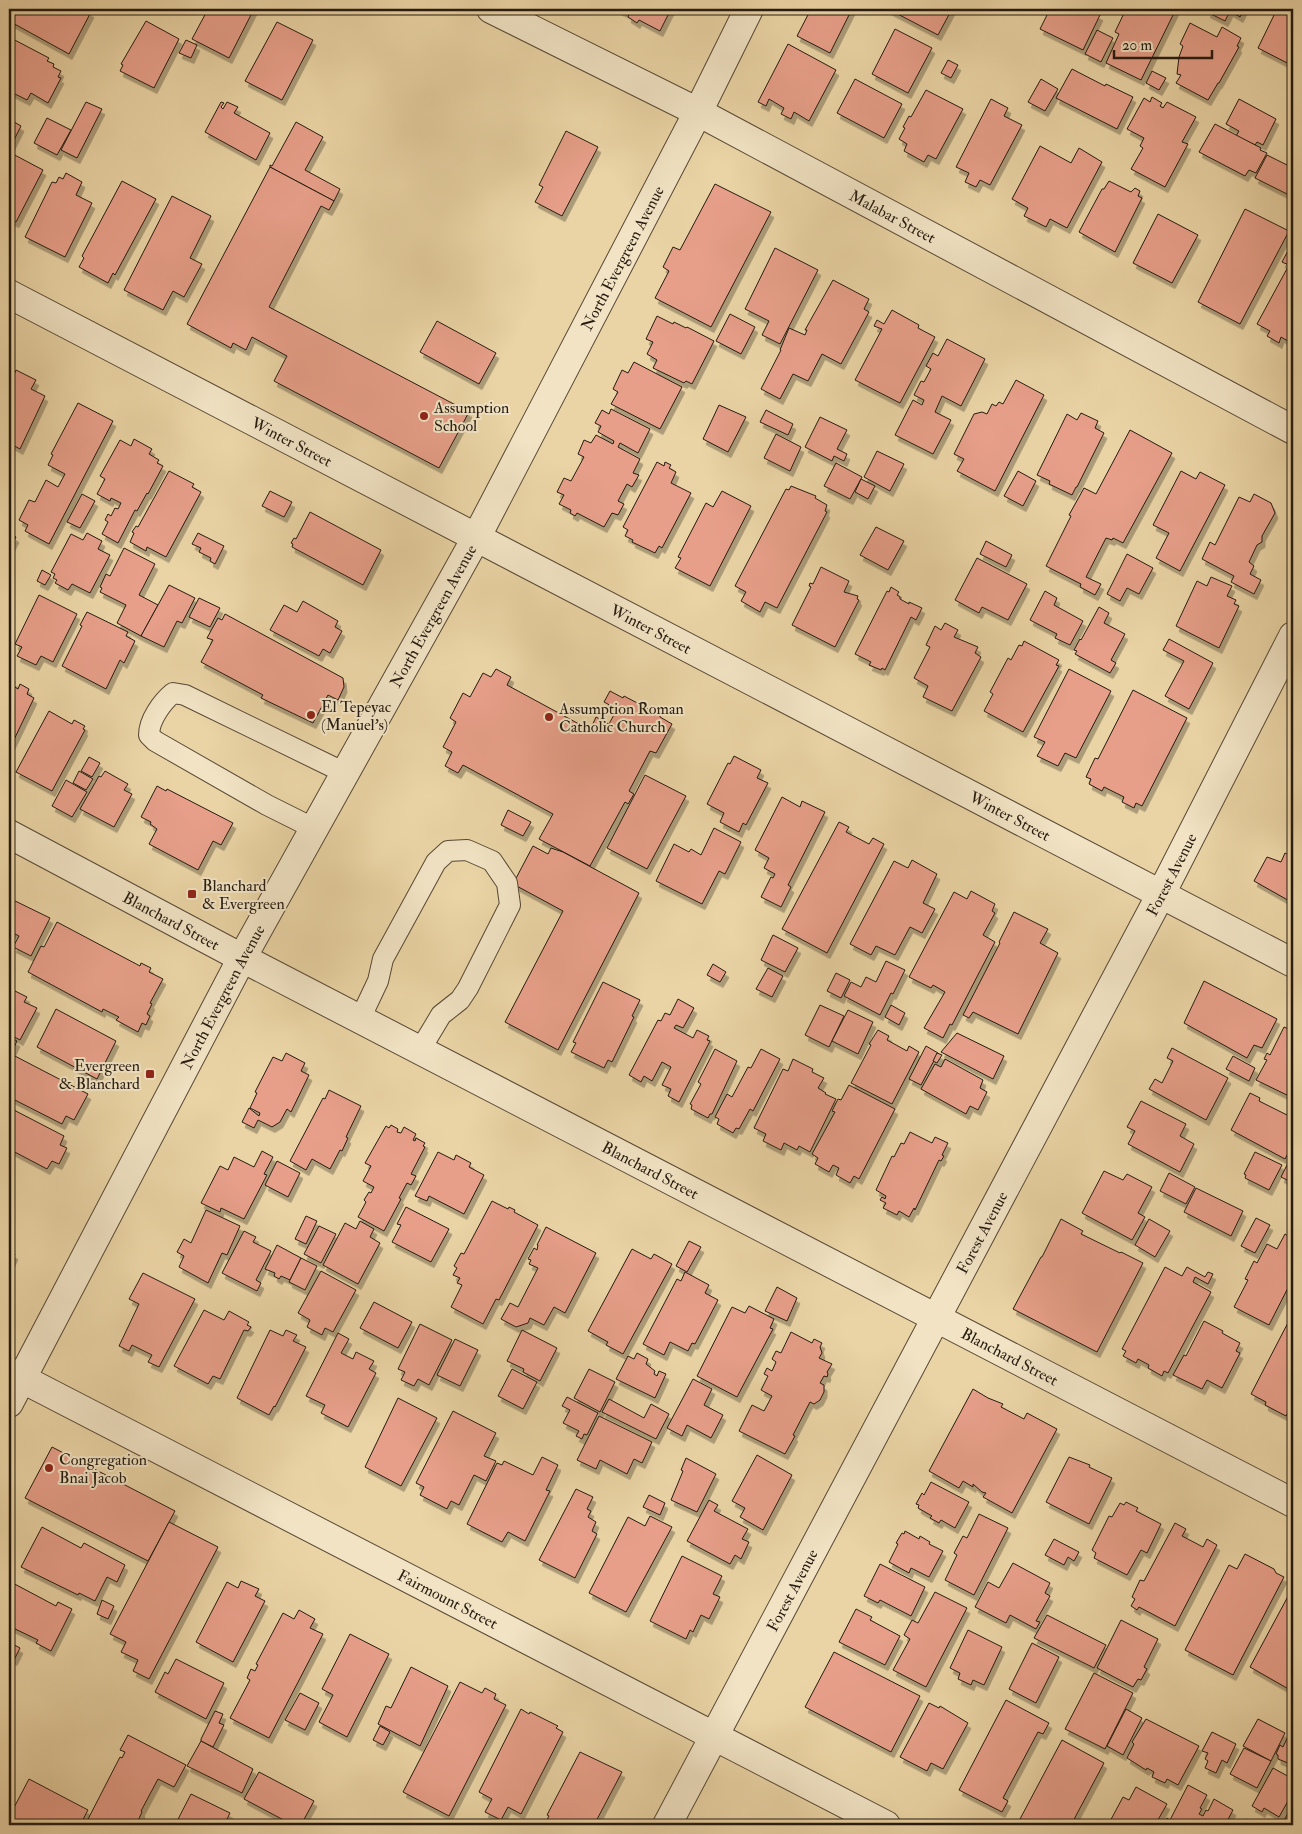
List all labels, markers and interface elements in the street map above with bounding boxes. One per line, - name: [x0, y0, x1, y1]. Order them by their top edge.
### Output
- scale bar: [1114, 28, 1212, 60]
- text: 20 m: [1122, 36, 1152, 55]
- street label: North Evergreen Avenue: [577, 182, 669, 334]
- street label: Malabar Street: [846, 186, 939, 248]
- place label: Assumption School: [433, 398, 509, 436]
- marker: Assumption School: [418, 410, 430, 422]
- street label: Winter Street: [247, 413, 335, 472]
- street label: North Evergreen Avenue: [386, 541, 481, 691]
- street label: Winter Street: [606, 600, 694, 659]
- place label: El Tepeyac (Manuel's): [321, 697, 392, 735]
- place label: Assumption Roman Catholic Church: [558, 699, 684, 737]
- marker: El Tepeyac (Manuel's): [305, 709, 317, 721]
- marker: Assumption Roman Catholic Church: [543, 711, 555, 723]
- street label: Winter Street: [965, 787, 1054, 846]
- street label: Forest Avenue: [1142, 830, 1202, 920]
- place label: Blanchard & Evergreen: [202, 876, 285, 914]
- street label: Blanchard Street: [119, 887, 223, 955]
- marker: Blanchard & Evergreen: [186, 888, 198, 900]
- street label: North Evergreen Avenue: [177, 921, 270, 1072]
- place label: Evergreen & Blanchard: [59, 1056, 140, 1094]
- marker: Evergreen & Blanchard: [144, 1068, 156, 1080]
- street label: Blanchard Street: [598, 1137, 702, 1204]
- street label: Forest Avenue: [952, 1188, 1013, 1277]
- street label: Blanchard Street: [958, 1324, 1061, 1390]
- place label: Congregation Bnai Jacob: [59, 1450, 147, 1489]
- marker: Congregation Bnai Jacob: [43, 1462, 55, 1474]
- street label: Forest Avenue: [763, 1546, 823, 1635]
- street label: Fairmount Street: [394, 1565, 501, 1634]

